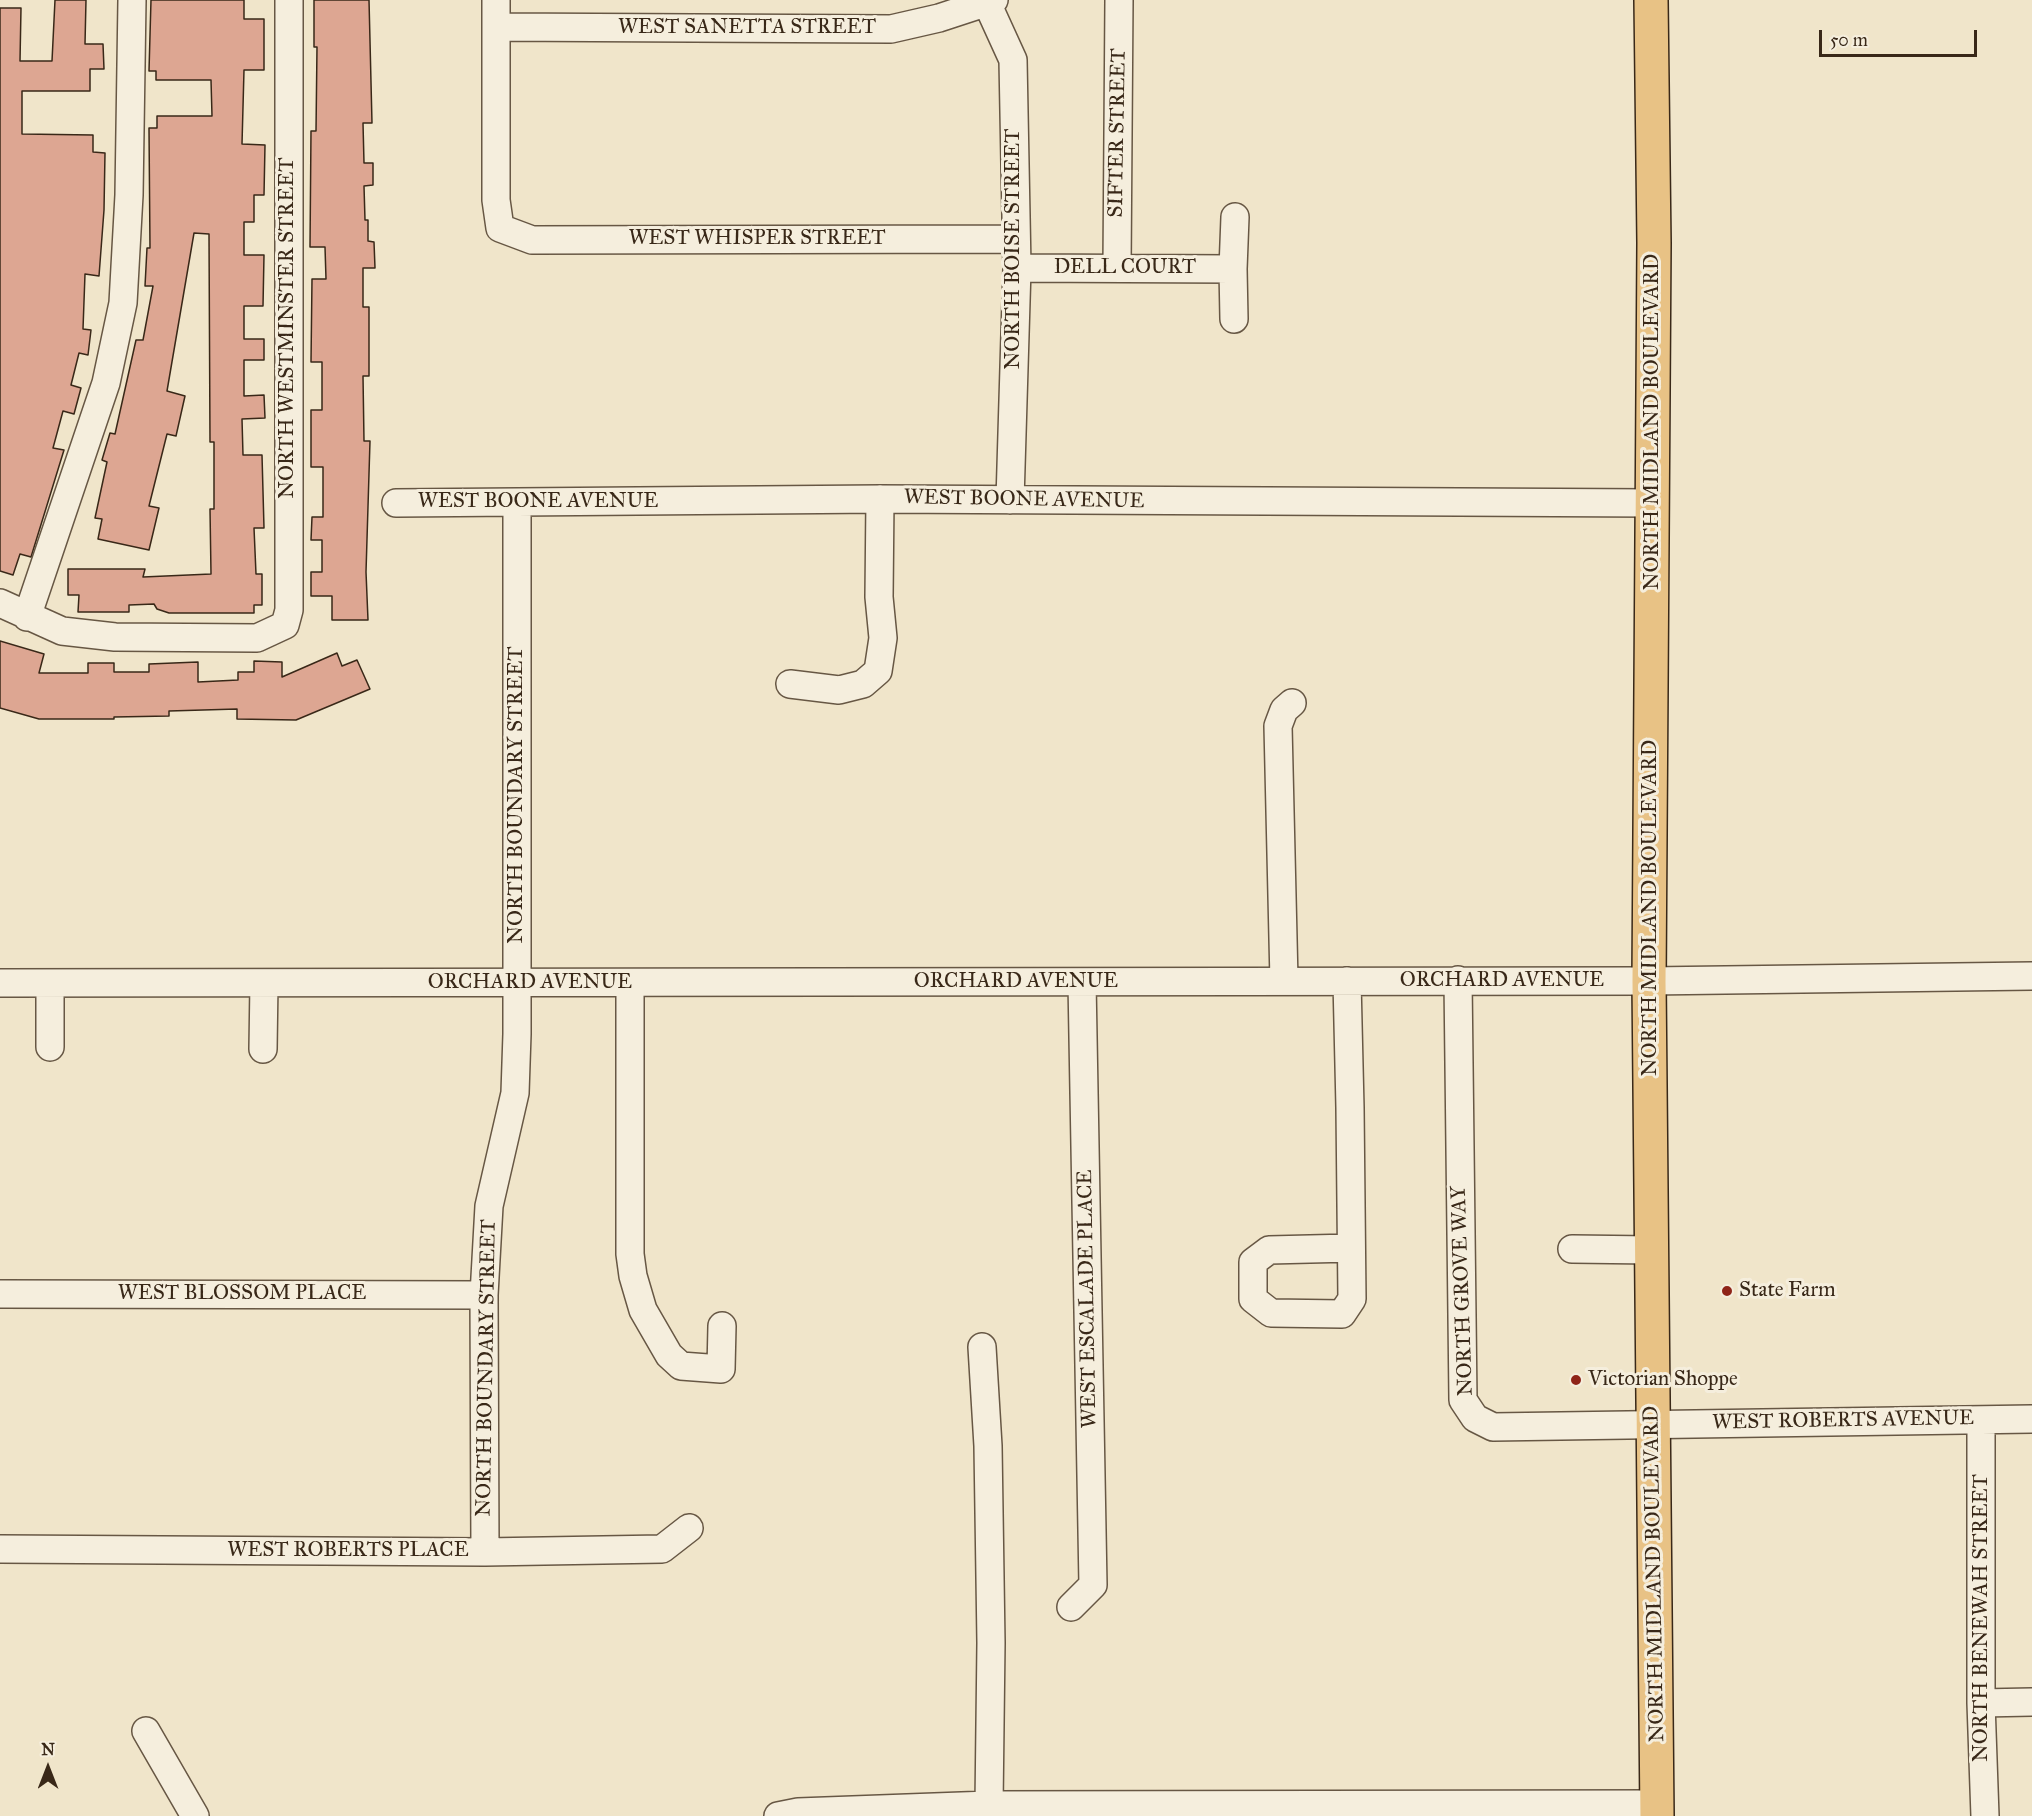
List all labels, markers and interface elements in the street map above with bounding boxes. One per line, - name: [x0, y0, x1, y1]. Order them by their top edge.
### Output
- street label: WEST SANETTA STREET: [618, 15, 876, 41]
- scale bar: [1822, 18, 1980, 56]
- text: 50 m: [1830, 29, 1868, 51]
- street label: SIFTER STREET: [1104, 48, 1132, 218]
- street label: NORTH BOISE STREET: [1001, 129, 1027, 369]
- street label: NORTH WESTMINSTER STREET: [275, 157, 301, 499]
- street label: WEST WHISPER STREET: [628, 226, 886, 252]
- street label: NORTH MIDLAND BOULEVARD: [1640, 254, 1666, 590]
- street label: DELL COURT: [1054, 255, 1196, 281]
- street label: WEST BOONE AVENUE: [903, 485, 1145, 515]
- street label: WEST BOONE AVENUE: [418, 489, 658, 515]
- street label: NORTH BOUNDARY STREET: [504, 646, 530, 944]
- street label: NORTH MIDLAND BOULEVARD: [1638, 740, 1664, 1076]
- street label: ORCHARD AVENUE: [1400, 968, 1604, 994]
- street label: ORCHARD AVENUE: [914, 969, 1118, 995]
- street label: ORCHARD AVENUE: [428, 970, 632, 996]
- street label: WEST ESCALADE PLACE: [1073, 1169, 1103, 1429]
- street label: NORTH GROVE WAY: [1447, 1186, 1479, 1396]
- street label: NORTH BOUNDARY STREET: [472, 1219, 502, 1517]
- place label: State Farm: [1739, 1278, 1836, 1304]
- street label: WEST BLOSSOM PLACE: [118, 1281, 366, 1307]
- marker: State Farm: [1720, 1284, 1734, 1298]
- place label: Victorian Shoppe: [1588, 1367, 1738, 1393]
- marker: Victorian Shoppe: [1569, 1373, 1583, 1387]
- street label: NORTH MIDLAND BOULEVARD: [1639, 1406, 1671, 1742]
- street label: WEST ROBERTS AVENUE: [1712, 1406, 1974, 1436]
- street label: NORTH BENEWAH STREET: [1969, 1474, 1995, 1762]
- street label: WEST ROBERTS PLACE: [227, 1538, 469, 1564]
- north arrow: [18, 1738, 78, 1798]
- text: N: [41, 1740, 55, 1759]

